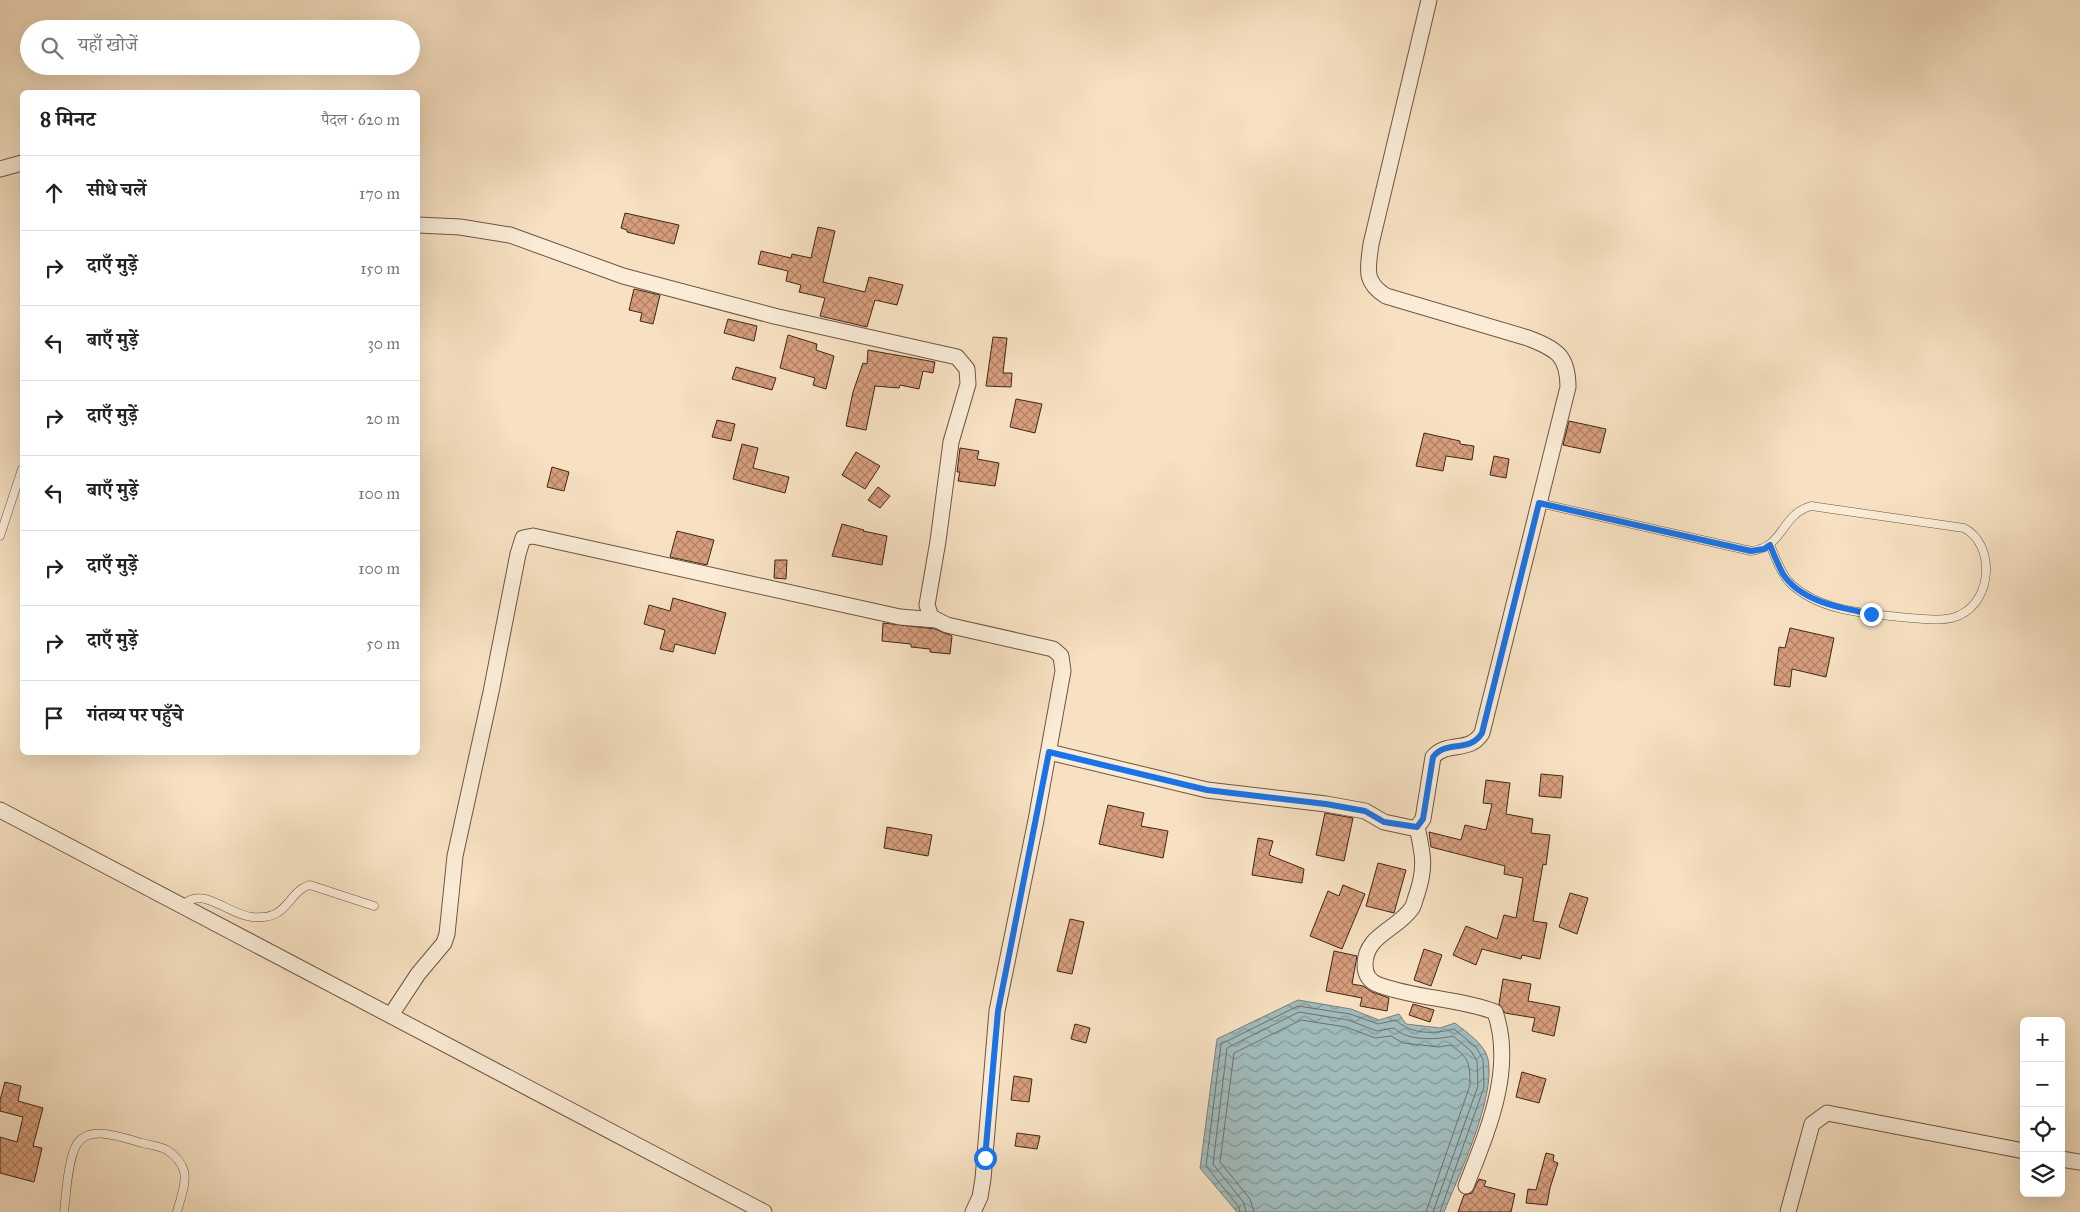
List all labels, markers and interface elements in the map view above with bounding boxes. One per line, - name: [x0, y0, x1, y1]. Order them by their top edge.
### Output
- search box: [20, 20, 420, 75]
- text: यहाँ खोजें: [78, 33, 138, 56]
- icon: search: [38, 34, 66, 62]
- text: 8 मिनट: [40, 106, 95, 132]
- text: पैदल · 620 m: [321, 110, 400, 129]
- text: सीधे चलें: [87, 178, 146, 201]
- icon: ahead: [40, 179, 68, 207]
- text: 170 m: [359, 184, 400, 203]
- text: दाएँ मुड़ें: [87, 253, 138, 276]
- icon: right: [40, 254, 68, 282]
- text: 150 m: [360, 259, 400, 278]
- text: बाएँ मुड़ें: [87, 328, 138, 351]
- icon: left: [40, 329, 68, 357]
- text: 30 m: [367, 334, 400, 353]
- text: दाएँ मुड़ें: [87, 403, 138, 426]
- icon: right: [40, 404, 68, 432]
- text: 20 m: [366, 409, 400, 428]
- text: बाएँ मुड़ें: [87, 478, 138, 501]
- icon: left: [40, 479, 68, 507]
- text: 100 m: [358, 484, 400, 503]
- text: दाएँ मुड़ें: [87, 553, 138, 576]
- icon: right: [40, 554, 68, 582]
- text: 100 m: [358, 559, 400, 578]
- route end: [1860, 603, 1883, 626]
- text: दाएँ मुड़ें: [87, 628, 138, 651]
- icon: right: [40, 629, 68, 657]
- text: 50 m: [366, 634, 400, 653]
- text: गंतव्य पर पहुँचे: [87, 703, 183, 726]
- icon: arrive: [40, 704, 68, 732]
- map controls: [2020, 1017, 2065, 1197]
- button: +: [2020, 1017, 2065, 1062]
- button: −: [2020, 1062, 2065, 1107]
- button: locate: [2020, 1107, 2065, 1152]
- route start: [974, 1147, 997, 1170]
- button: layers: [2020, 1152, 2065, 1197]

